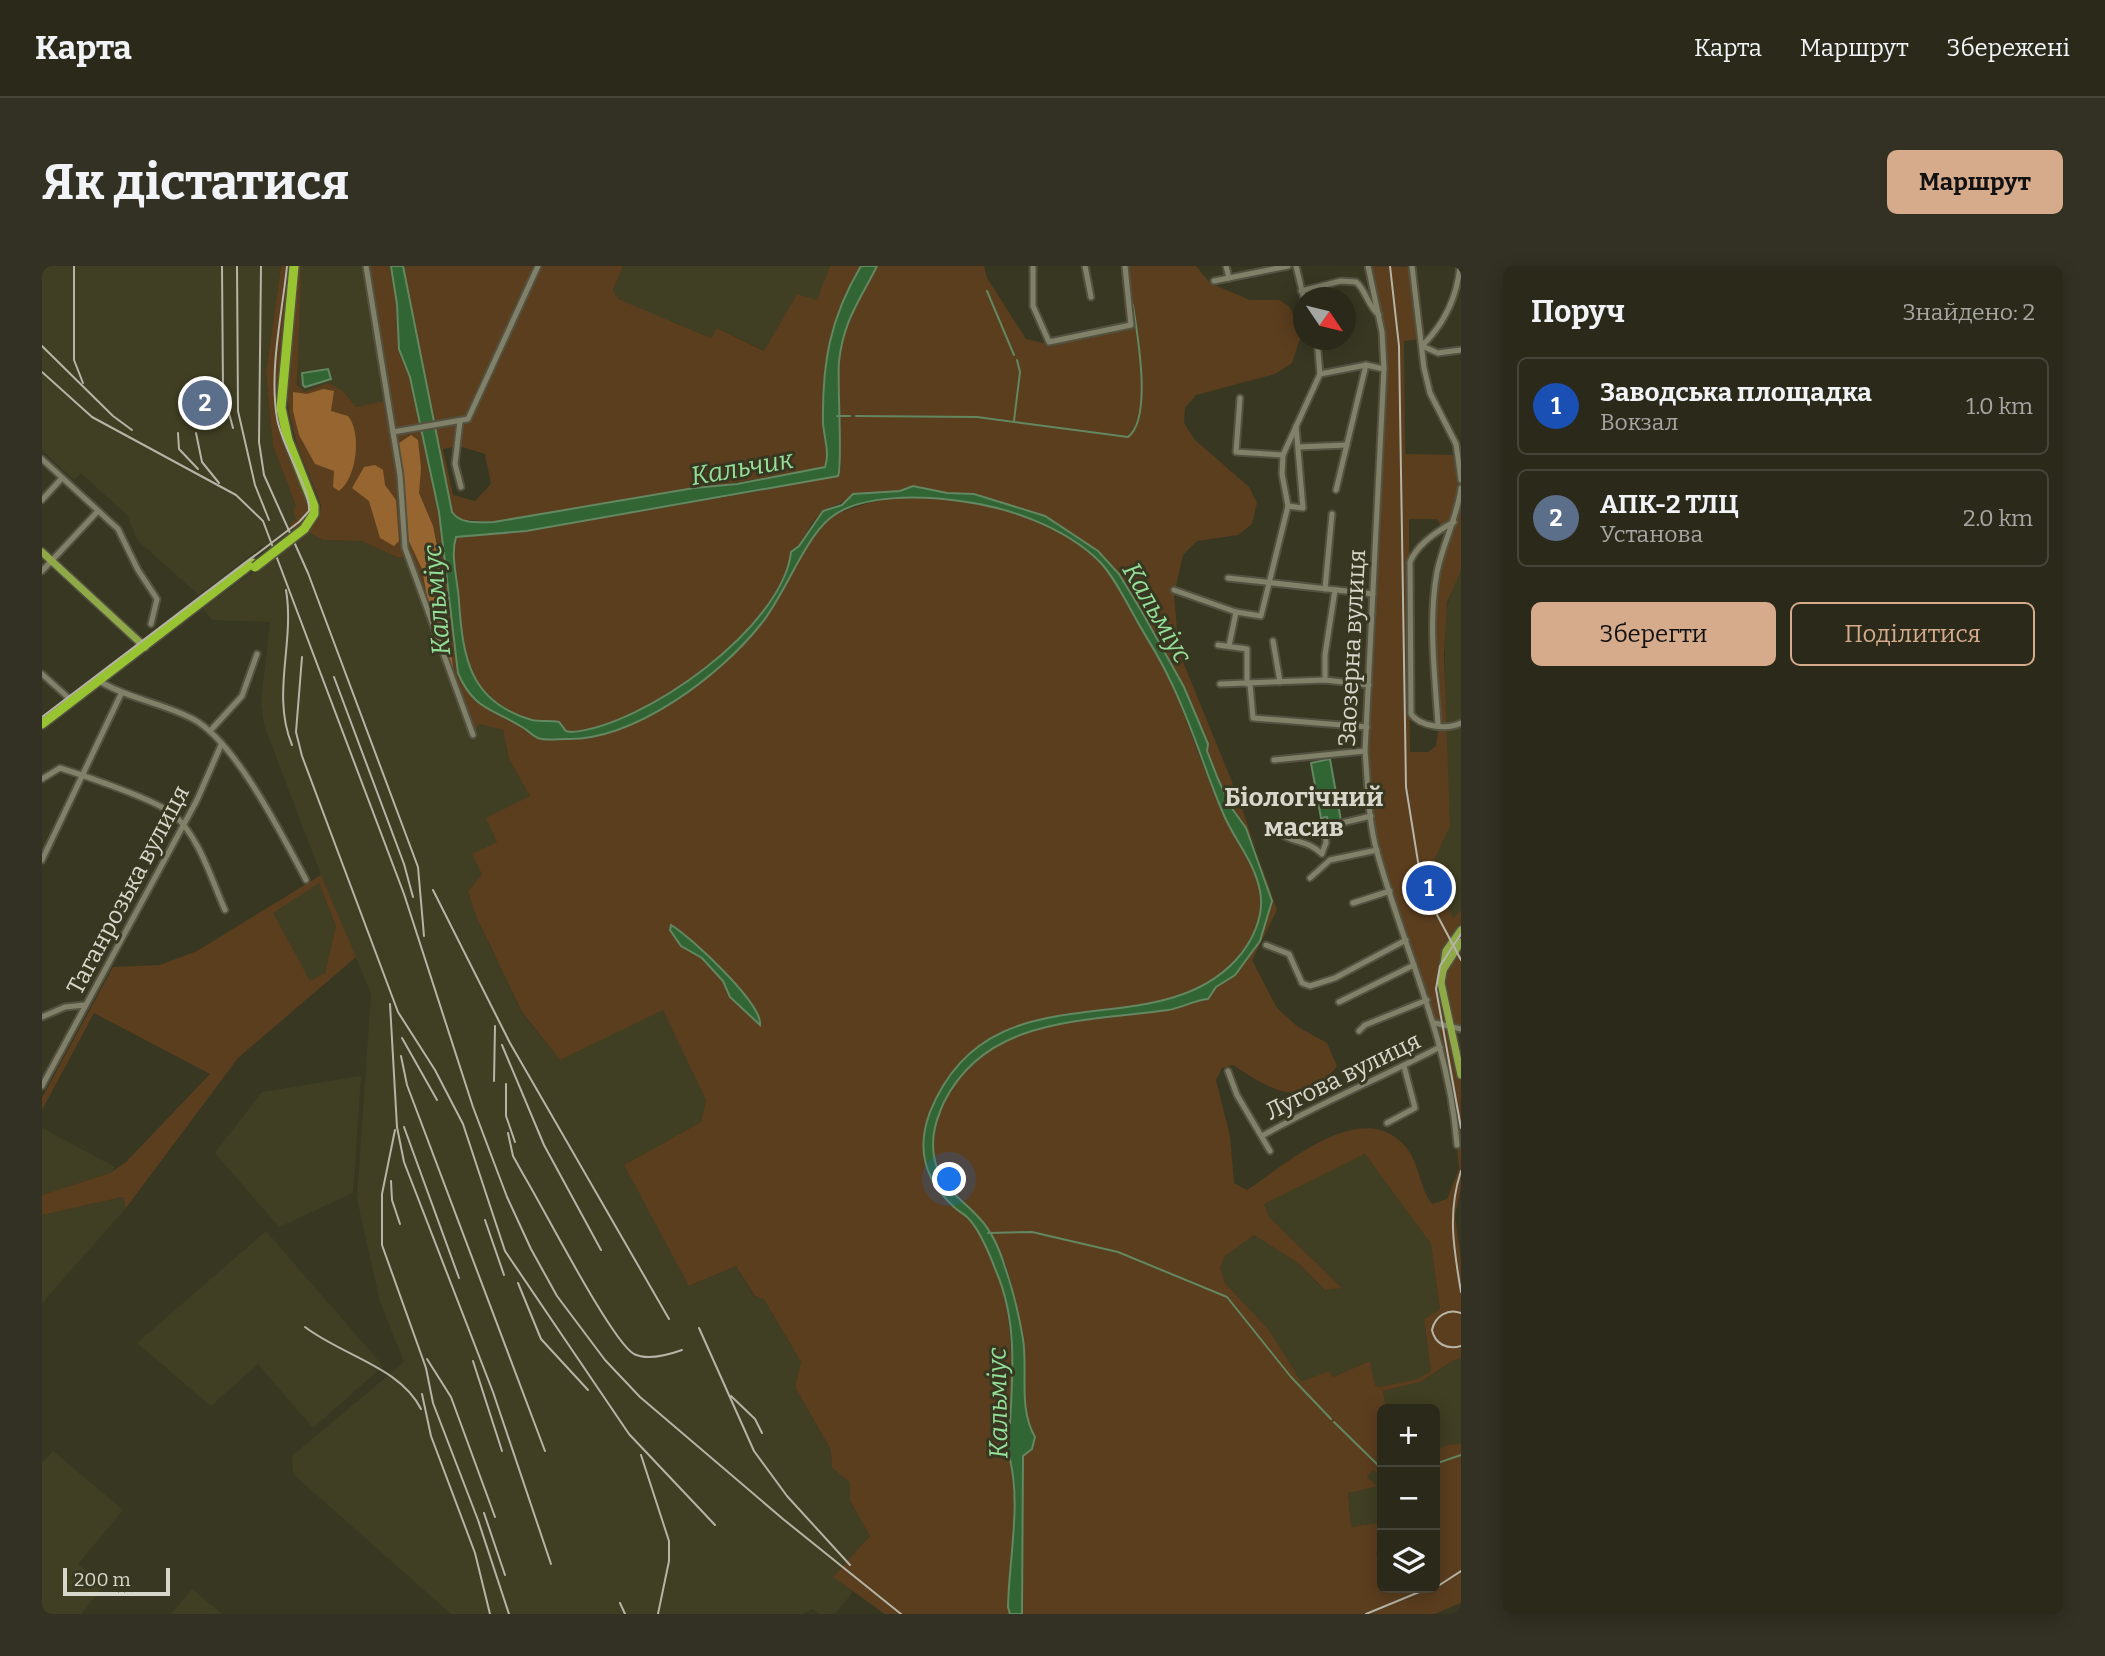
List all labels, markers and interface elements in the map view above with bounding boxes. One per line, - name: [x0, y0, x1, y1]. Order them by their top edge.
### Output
- text: Карта: [35, 28, 132, 68]
- text: Карта: [1694, 34, 1762, 62]
- text: Маршрут: [1800, 34, 1909, 62]
- text: Збережені: [1947, 34, 2070, 62]
- button: Маршрут: [1887, 150, 2063, 214]
- text: Як дістатися: [42, 153, 349, 212]
- north arrow: [1293, 287, 1356, 350]
- text: Поруч: [1531, 294, 1625, 330]
- text: Знайдено: 2: [1903, 298, 2035, 326]
- pin: 2: [182, 377, 228, 429]
- text: Заводська площадка: [1600, 377, 1872, 408]
- text: 1: [1551, 392, 1561, 420]
- text: 1.0 km: [1966, 392, 2033, 420]
- text: Вокзал: [1600, 408, 1678, 436]
- water label: Кальчик: [688, 444, 796, 492]
- text: АПК-2 ТЛЦ: [1600, 489, 1739, 520]
- text: 2: [1550, 504, 1562, 532]
- text: 2.0 km: [1963, 504, 2033, 532]
- text: Установа: [1600, 520, 1703, 548]
- water label: Кальміус: [417, 543, 457, 657]
- street label: Заозерна вулиця: [1333, 549, 1371, 747]
- water label: Кальміус: [1116, 557, 1198, 669]
- button: Зберегти: [1531, 602, 1776, 666]
- button: Поділитися: [1790, 602, 2035, 666]
- street label: Таганрозька вулиця: [61, 781, 195, 999]
- district label: Біологічний масив: [1224, 782, 1384, 843]
- pin: 1: [1406, 862, 1452, 914]
- street label: Лугова вулиця: [1261, 1026, 1425, 1126]
- your location: [932, 1162, 966, 1196]
- water label: Кальміус: [982, 1347, 1014, 1459]
- map controls: [1377, 1404, 1440, 1593]
- button: +: [1377, 1404, 1440, 1467]
- button: −: [1377, 1467, 1440, 1530]
- button: layers: [1377, 1530, 1440, 1593]
- scale bar: [63, 1565, 170, 1597]
- text: 200 m: [74, 1568, 131, 1591]

